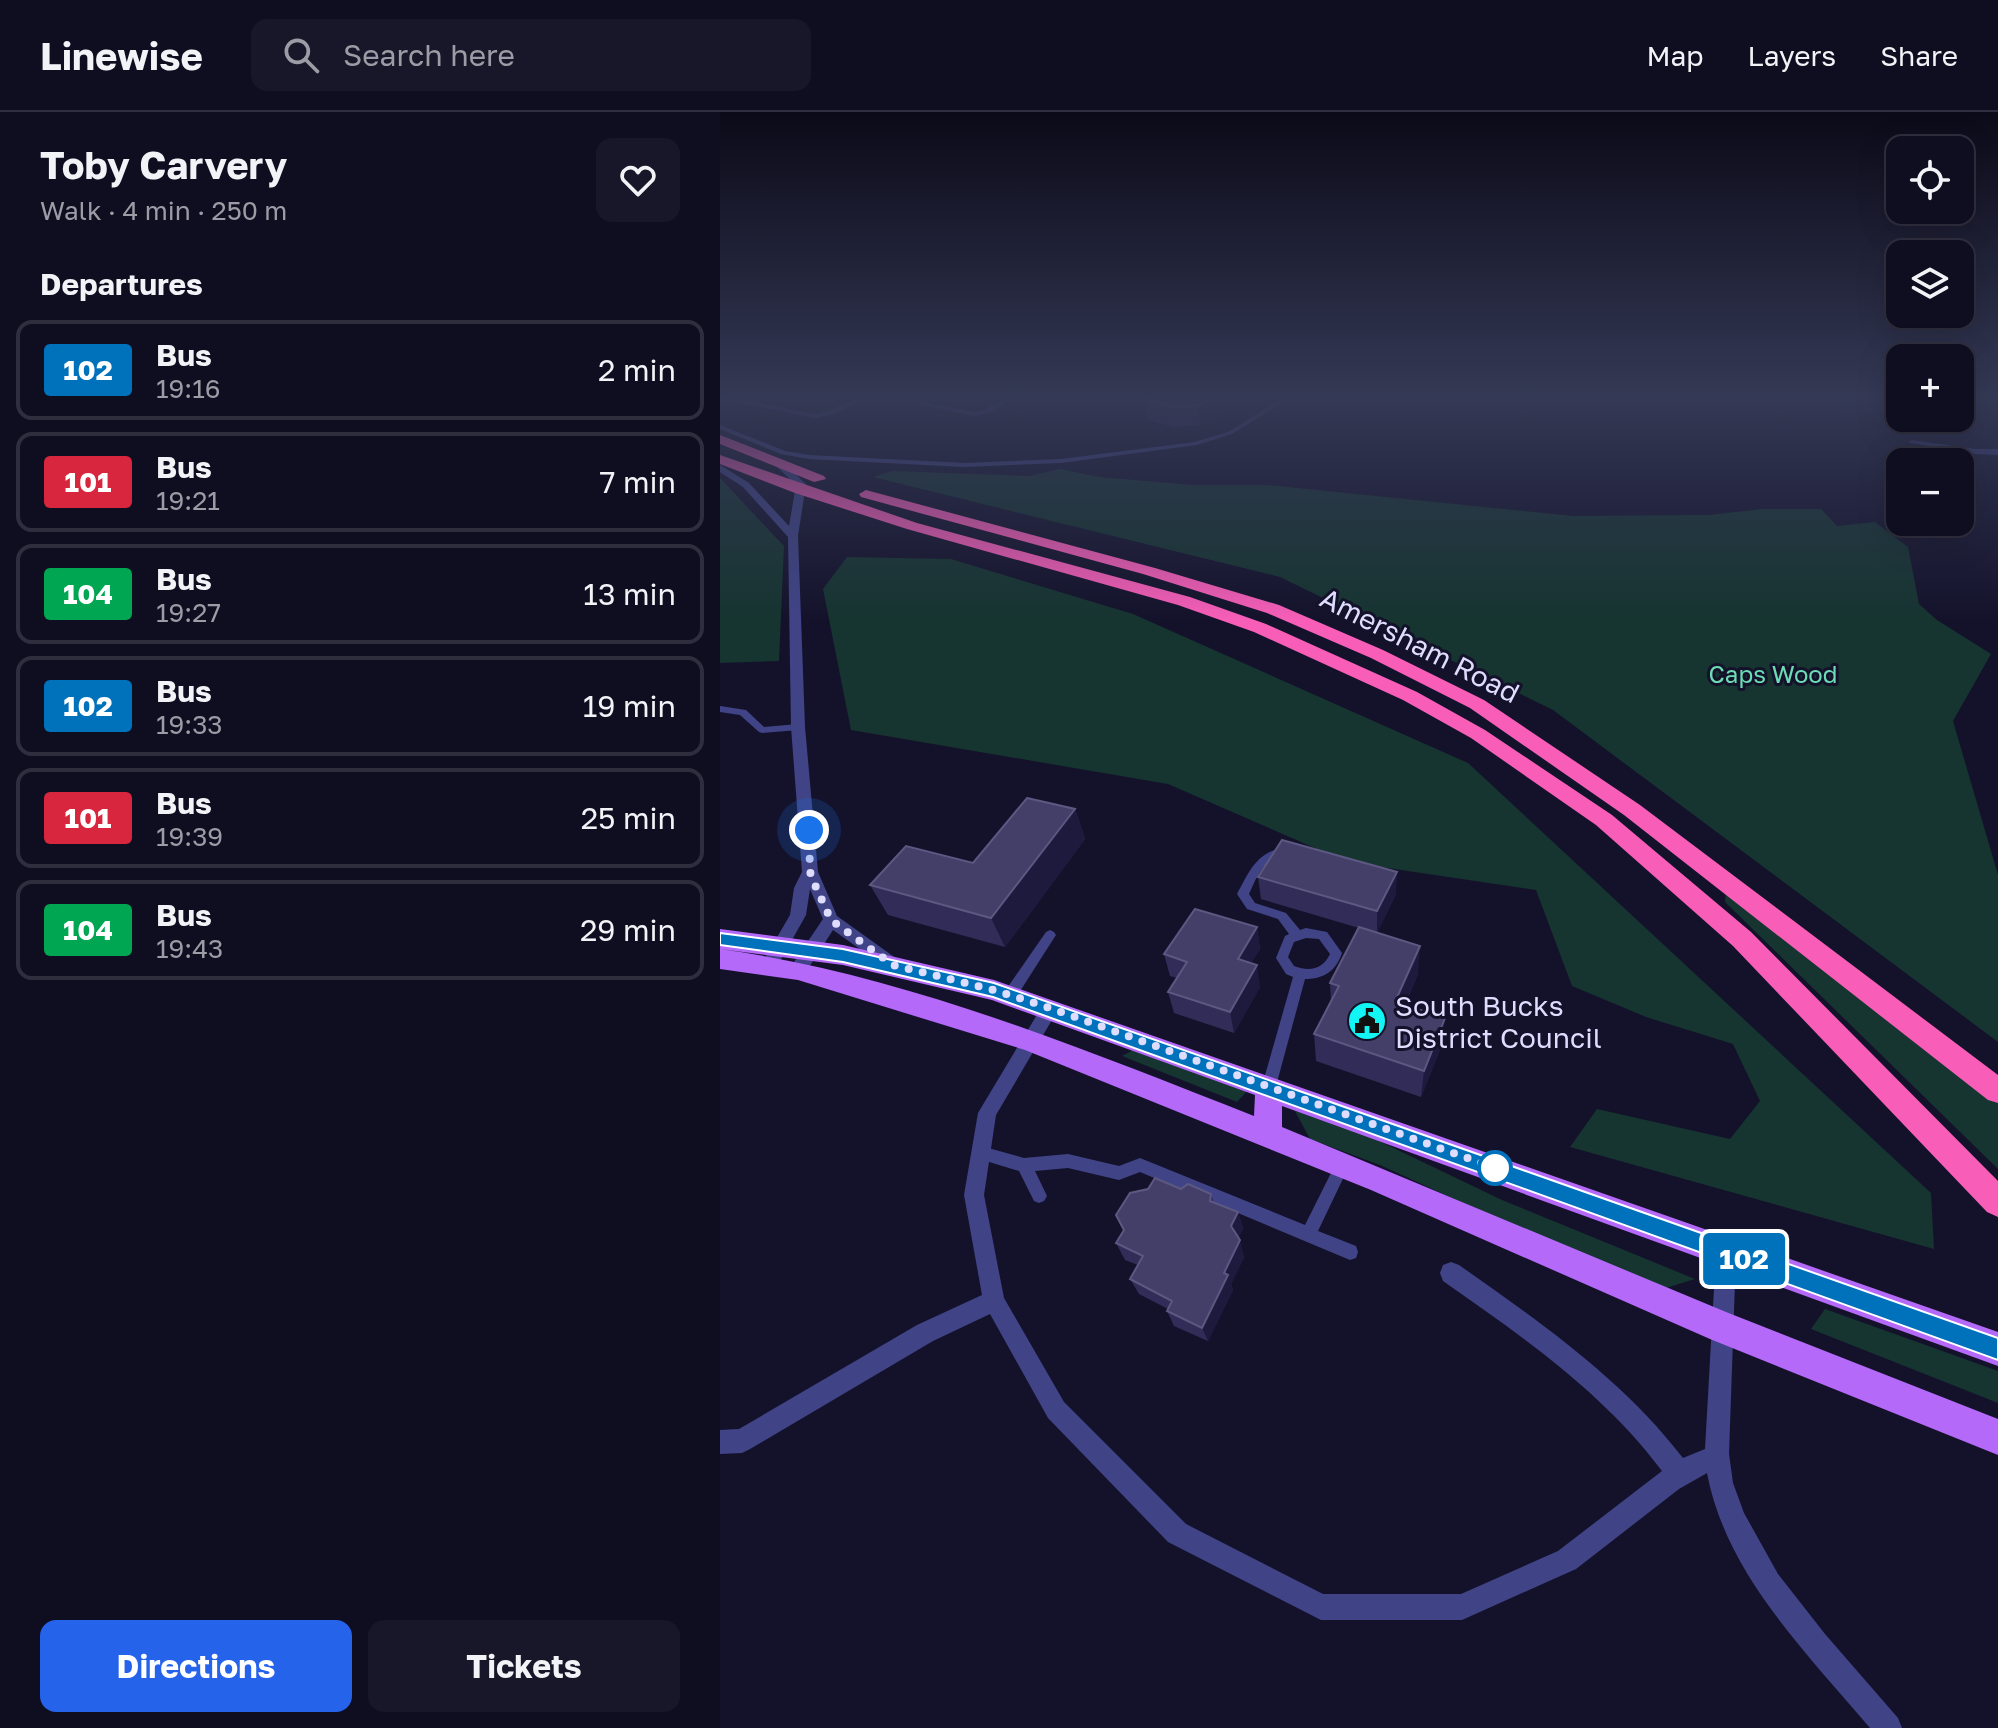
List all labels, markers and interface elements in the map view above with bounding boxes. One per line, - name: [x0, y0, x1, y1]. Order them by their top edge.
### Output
- search box: [251, 19, 811, 91]
- text: Linewise: [40, 33, 203, 78]
- icon: search: [279, 33, 323, 77]
- text: Search here: [343, 37, 515, 73]
- text: Map: [1646, 39, 1704, 72]
- text: Layers: [1748, 39, 1836, 72]
- text: Share: [1880, 39, 1958, 72]
- map controls: [1886, 136, 1974, 536]
- button: locate: [1886, 136, 1974, 224]
- button: heart: [596, 138, 680, 222]
- text: Toby Carvery: [40, 142, 287, 187]
- text: Walk · 4 min · 250 m: [40, 195, 287, 226]
- button: layers: [1886, 240, 1974, 328]
- text: Departures: [40, 266, 203, 302]
- text: Bus: [156, 337, 212, 373]
- button: +: [1886, 344, 1974, 432]
- text: 2 min: [598, 352, 676, 388]
- text: 102: [63, 353, 113, 386]
- text: 19:16: [156, 373, 220, 404]
- button: −: [1886, 448, 1974, 536]
- text: Bus: [156, 449, 212, 485]
- text: 7 min: [600, 464, 676, 500]
- text: 101: [64, 465, 112, 498]
- text: 19:21: [156, 485, 220, 516]
- text: Bus: [156, 561, 212, 597]
- text: 13 min: [583, 576, 676, 612]
- text: 104: [63, 577, 113, 610]
- street label: Amersham Road: [1315, 581, 1525, 709]
- text: 19:27: [156, 597, 221, 628]
- park label: Caps Wood: [1709, 659, 1838, 688]
- text: Bus: [156, 673, 212, 709]
- text: 19 min: [583, 688, 676, 724]
- text: 102: [63, 689, 113, 722]
- text: 19:33: [156, 709, 223, 740]
- text: Bus: [156, 785, 212, 821]
- text: 25 min: [581, 800, 676, 836]
- text: 101: [64, 801, 112, 834]
- your location: [789, 810, 829, 850]
- text: 19:39: [156, 821, 223, 852]
- text: Bus: [156, 897, 212, 933]
- text: 29 min: [580, 912, 676, 948]
- text: 104: [63, 913, 113, 946]
- text: 19:43: [156, 933, 223, 964]
- place label: South Bucks District Council: [1395, 989, 1602, 1054]
- public building icon: South Bucks District Council: [1346, 1000, 1388, 1042]
- unlabelled marker: [1478, 1151, 1512, 1185]
- line badge: 102: [1698, 1233, 1790, 1285]
- text: 102: [1719, 1242, 1769, 1275]
- button: Directions: [40, 1620, 352, 1712]
- button: Tickets: [368, 1620, 680, 1712]

